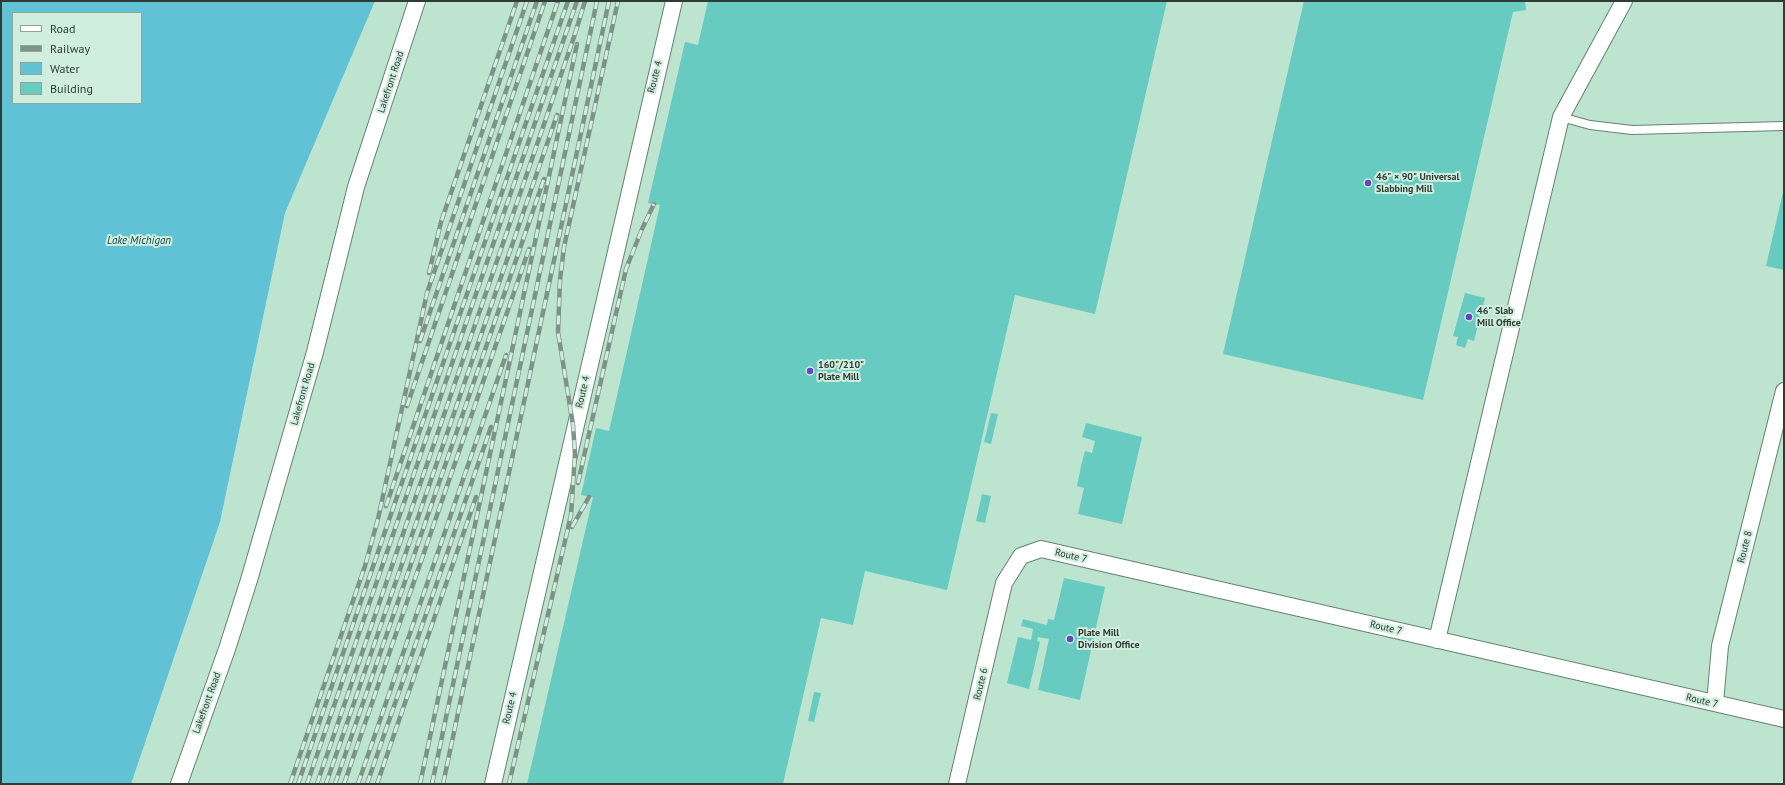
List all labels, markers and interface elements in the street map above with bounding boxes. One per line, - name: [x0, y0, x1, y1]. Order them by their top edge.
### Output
- legend: [12, 12, 142, 104]
- text: Road: [50, 21, 75, 36]
- text: Railway: [50, 41, 90, 56]
- street label: Lakefront Road: [375, 50, 407, 114]
- street label: Route 4: [645, 60, 665, 94]
- text: Water: [50, 61, 80, 76]
- text: Building: [50, 81, 93, 96]
- place label: 46" × 90" Universal Slabbing Mill: [1376, 171, 1459, 194]
- marker: 46" × 90" Universal Slabbing Mill: [1363, 178, 1373, 188]
- water label: Lake Michigan: [107, 234, 171, 248]
- place label: 46" Slab Mill Office: [1477, 305, 1521, 328]
- marker: 46" Slab Mill Office: [1464, 312, 1474, 322]
- place label: 160"/210" Plate Mill: [818, 359, 864, 382]
- street label: Lakefront Road: [288, 361, 318, 427]
- marker: 160"/210" Plate Mill: [805, 366, 815, 376]
- street label: Route 4: [573, 375, 593, 409]
- street label: Route 8: [1735, 530, 1755, 564]
- street label: Route 7: [1054, 546, 1088, 566]
- street label: Route 7: [1369, 618, 1403, 638]
- place label: Plate Mill Division Office: [1078, 627, 1140, 650]
- marker: Plate Mill Division Office: [1065, 634, 1075, 644]
- street label: Route 6: [971, 667, 991, 701]
- street label: Lakefront Road: [190, 671, 224, 735]
- street label: Route 4: [500, 691, 520, 725]
- street label: Route 7: [1685, 691, 1719, 711]

